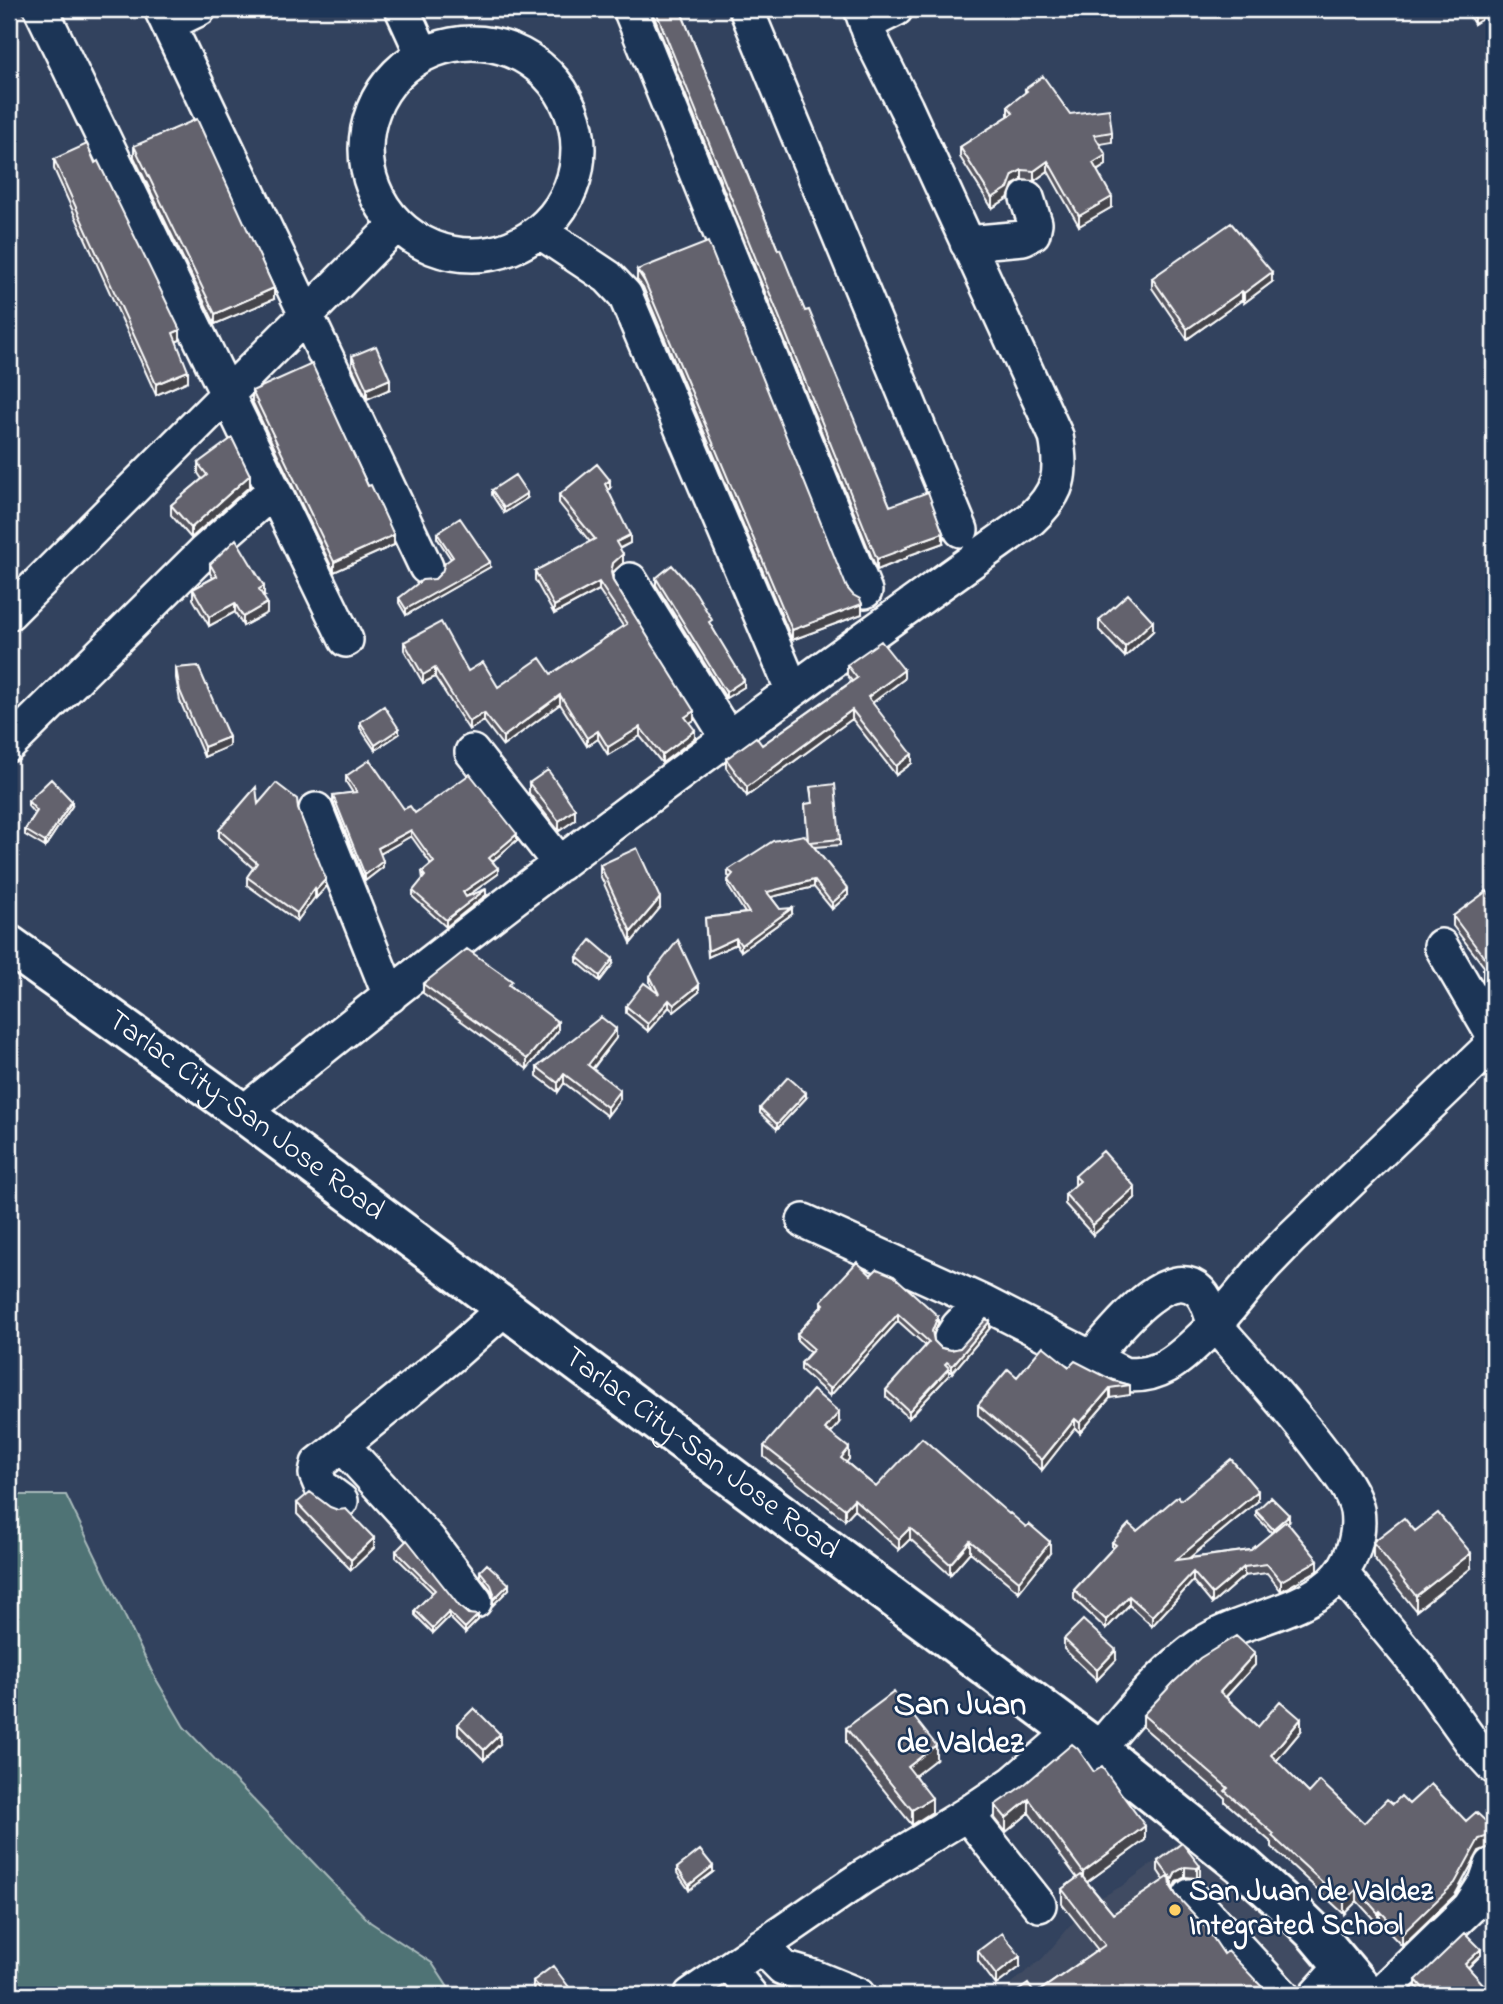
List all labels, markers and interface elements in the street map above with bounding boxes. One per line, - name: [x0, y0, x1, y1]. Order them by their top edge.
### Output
- street label: Tarlac City-San Jose Road: [98, 1000, 393, 1233]
- street label: Tarlac City-San Jose Road: [554, 1337, 848, 1572]
- district label: San Juan de Valdez: [894, 1682, 1026, 1768]
- place label: San Juan de Valdez Integrated School: [1189, 1871, 1434, 1950]
- marker: San Juan de Valdez Integrated School: [1167, 1902, 1183, 1918]

